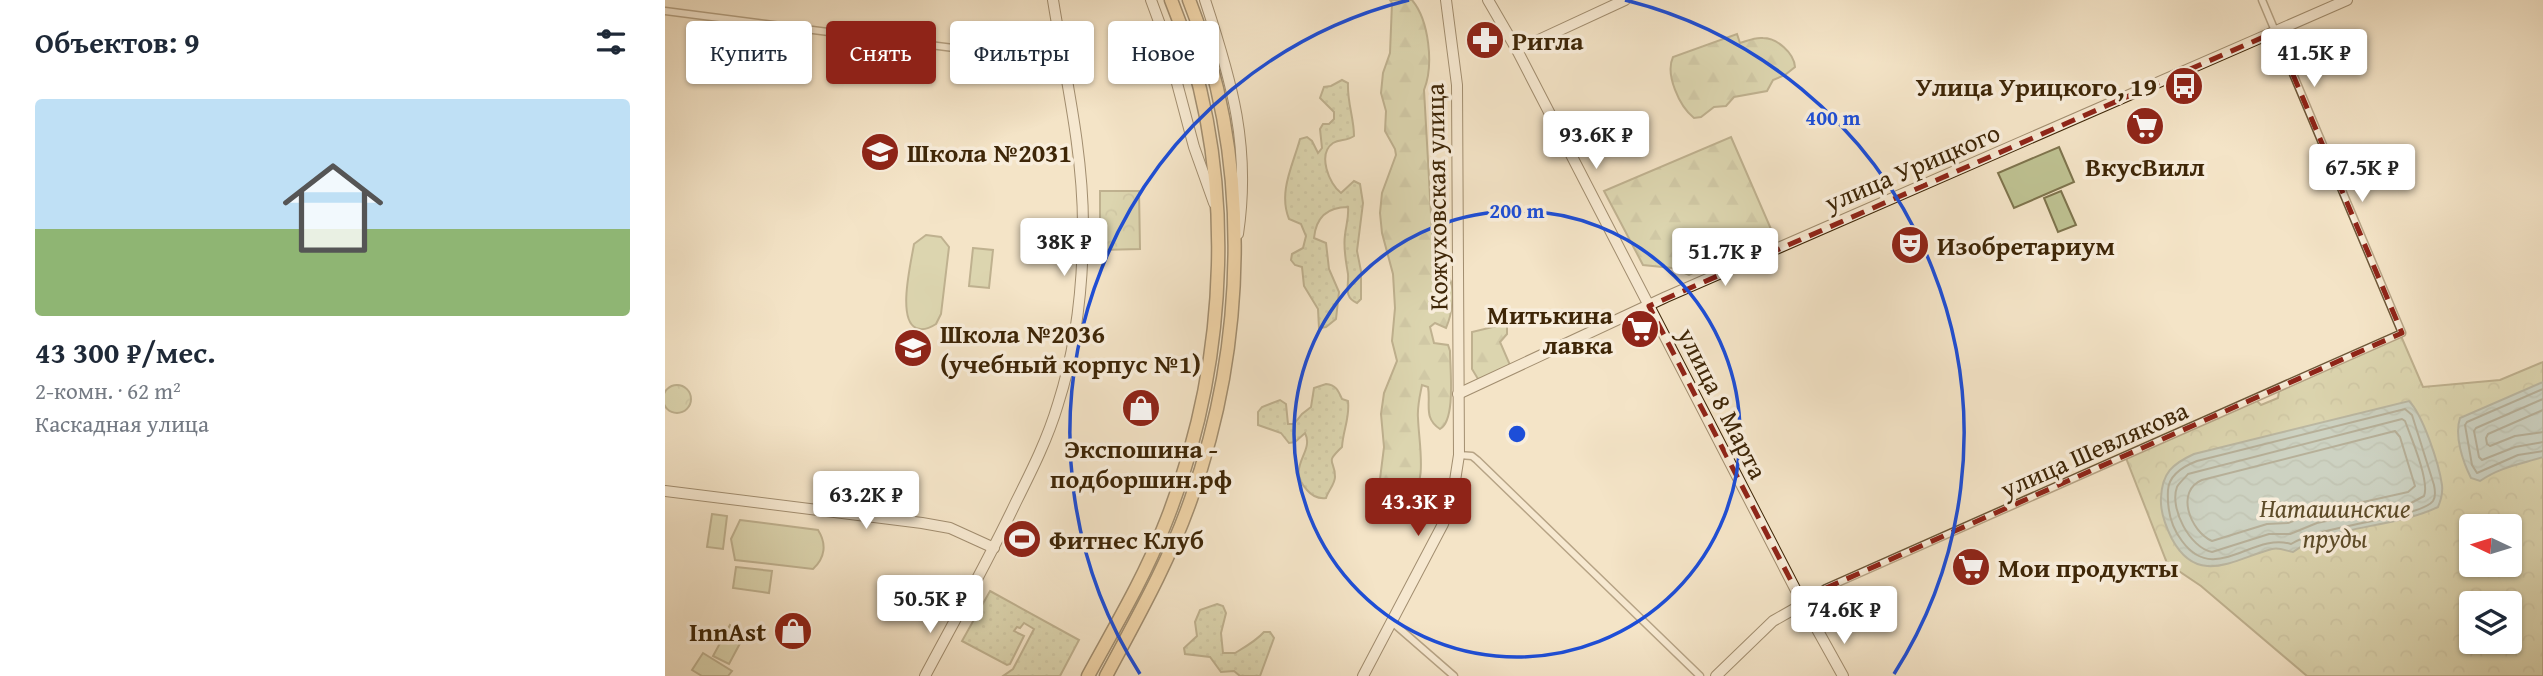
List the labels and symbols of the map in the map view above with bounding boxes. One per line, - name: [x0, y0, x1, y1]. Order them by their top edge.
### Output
- pharmacy icon: Ригла: [1464, 19, 1506, 61]
- place label: Ригла: [1512, 21, 1584, 60]
- pin: 41.5K ₽: [2249, 29, 2379, 89]
- bus stop icon: Улица Урицкого, 19: [2163, 65, 2205, 107]
- place label: Улица Урицкого, 19: [1916, 67, 2157, 106]
- street label: Кожуховская улица: [1415, 82, 1457, 311]
- text: 400 m: [1805, 102, 1861, 133]
- supermarket icon: ВкусВилл: [2124, 105, 2166, 147]
- pin: 93.6K ₽: [1531, 111, 1661, 171]
- street label: улица Урицкого: [1817, 112, 2006, 222]
- school or university icon: Школа №2031: [859, 131, 901, 173]
- place label: Школа №2031: [907, 133, 1072, 172]
- pin: 67.5K ₽: [2297, 144, 2427, 204]
- place label: ВкусВилл: [2085, 147, 2205, 186]
- text: 200 m: [1489, 195, 1545, 226]
- pin: 38K ₽: [1015, 218, 1113, 278]
- theatre icon: Изобретариум: [1889, 224, 1931, 266]
- place label: Изобретариум: [1937, 226, 2115, 265]
- pin: 51.7K ₽: [1660, 229, 1790, 288]
- place label: Митькина лавка: [1487, 295, 1614, 364]
- supermarket icon: Митькина лавка: [1619, 308, 1661, 350]
- place label: Школа №2036 (учебный корпус №1): [940, 314, 1201, 383]
- street label: улица 8 Марта: [1668, 319, 1778, 486]
- school or university icon: Школа №2036 (учебный корпус №1): [892, 327, 934, 369]
- shop icon: Экспошина - подборшин.рф: [1120, 387, 1162, 429]
- street label: улица Шевлякова: [1993, 390, 2195, 508]
- centre of rings: [1505, 422, 1529, 446]
- place label: Экспошина - подборшин.рф: [1050, 429, 1232, 498]
- pin: 63.2K ₽: [801, 472, 931, 531]
- pin: 43.3K ₽: [1353, 478, 1483, 538]
- park label: Наташинские пруды: [2260, 488, 2411, 557]
- north arrow: [2459, 514, 2522, 578]
- sports icon: Фитнес Клуб: [1001, 518, 1043, 560]
- place label: Фитнес Клуб: [1049, 520, 1204, 559]
- supermarket icon: Мои продукты: [1950, 546, 1992, 588]
- place label: Мои продукты: [1998, 548, 2178, 587]
- pin: 50.5K ₽: [865, 576, 995, 635]
- pin: 74.6K ₽: [1779, 586, 1909, 646]
- shop icon: InnAst: [772, 610, 814, 652]
- place label: InnAst: [689, 612, 766, 651]

